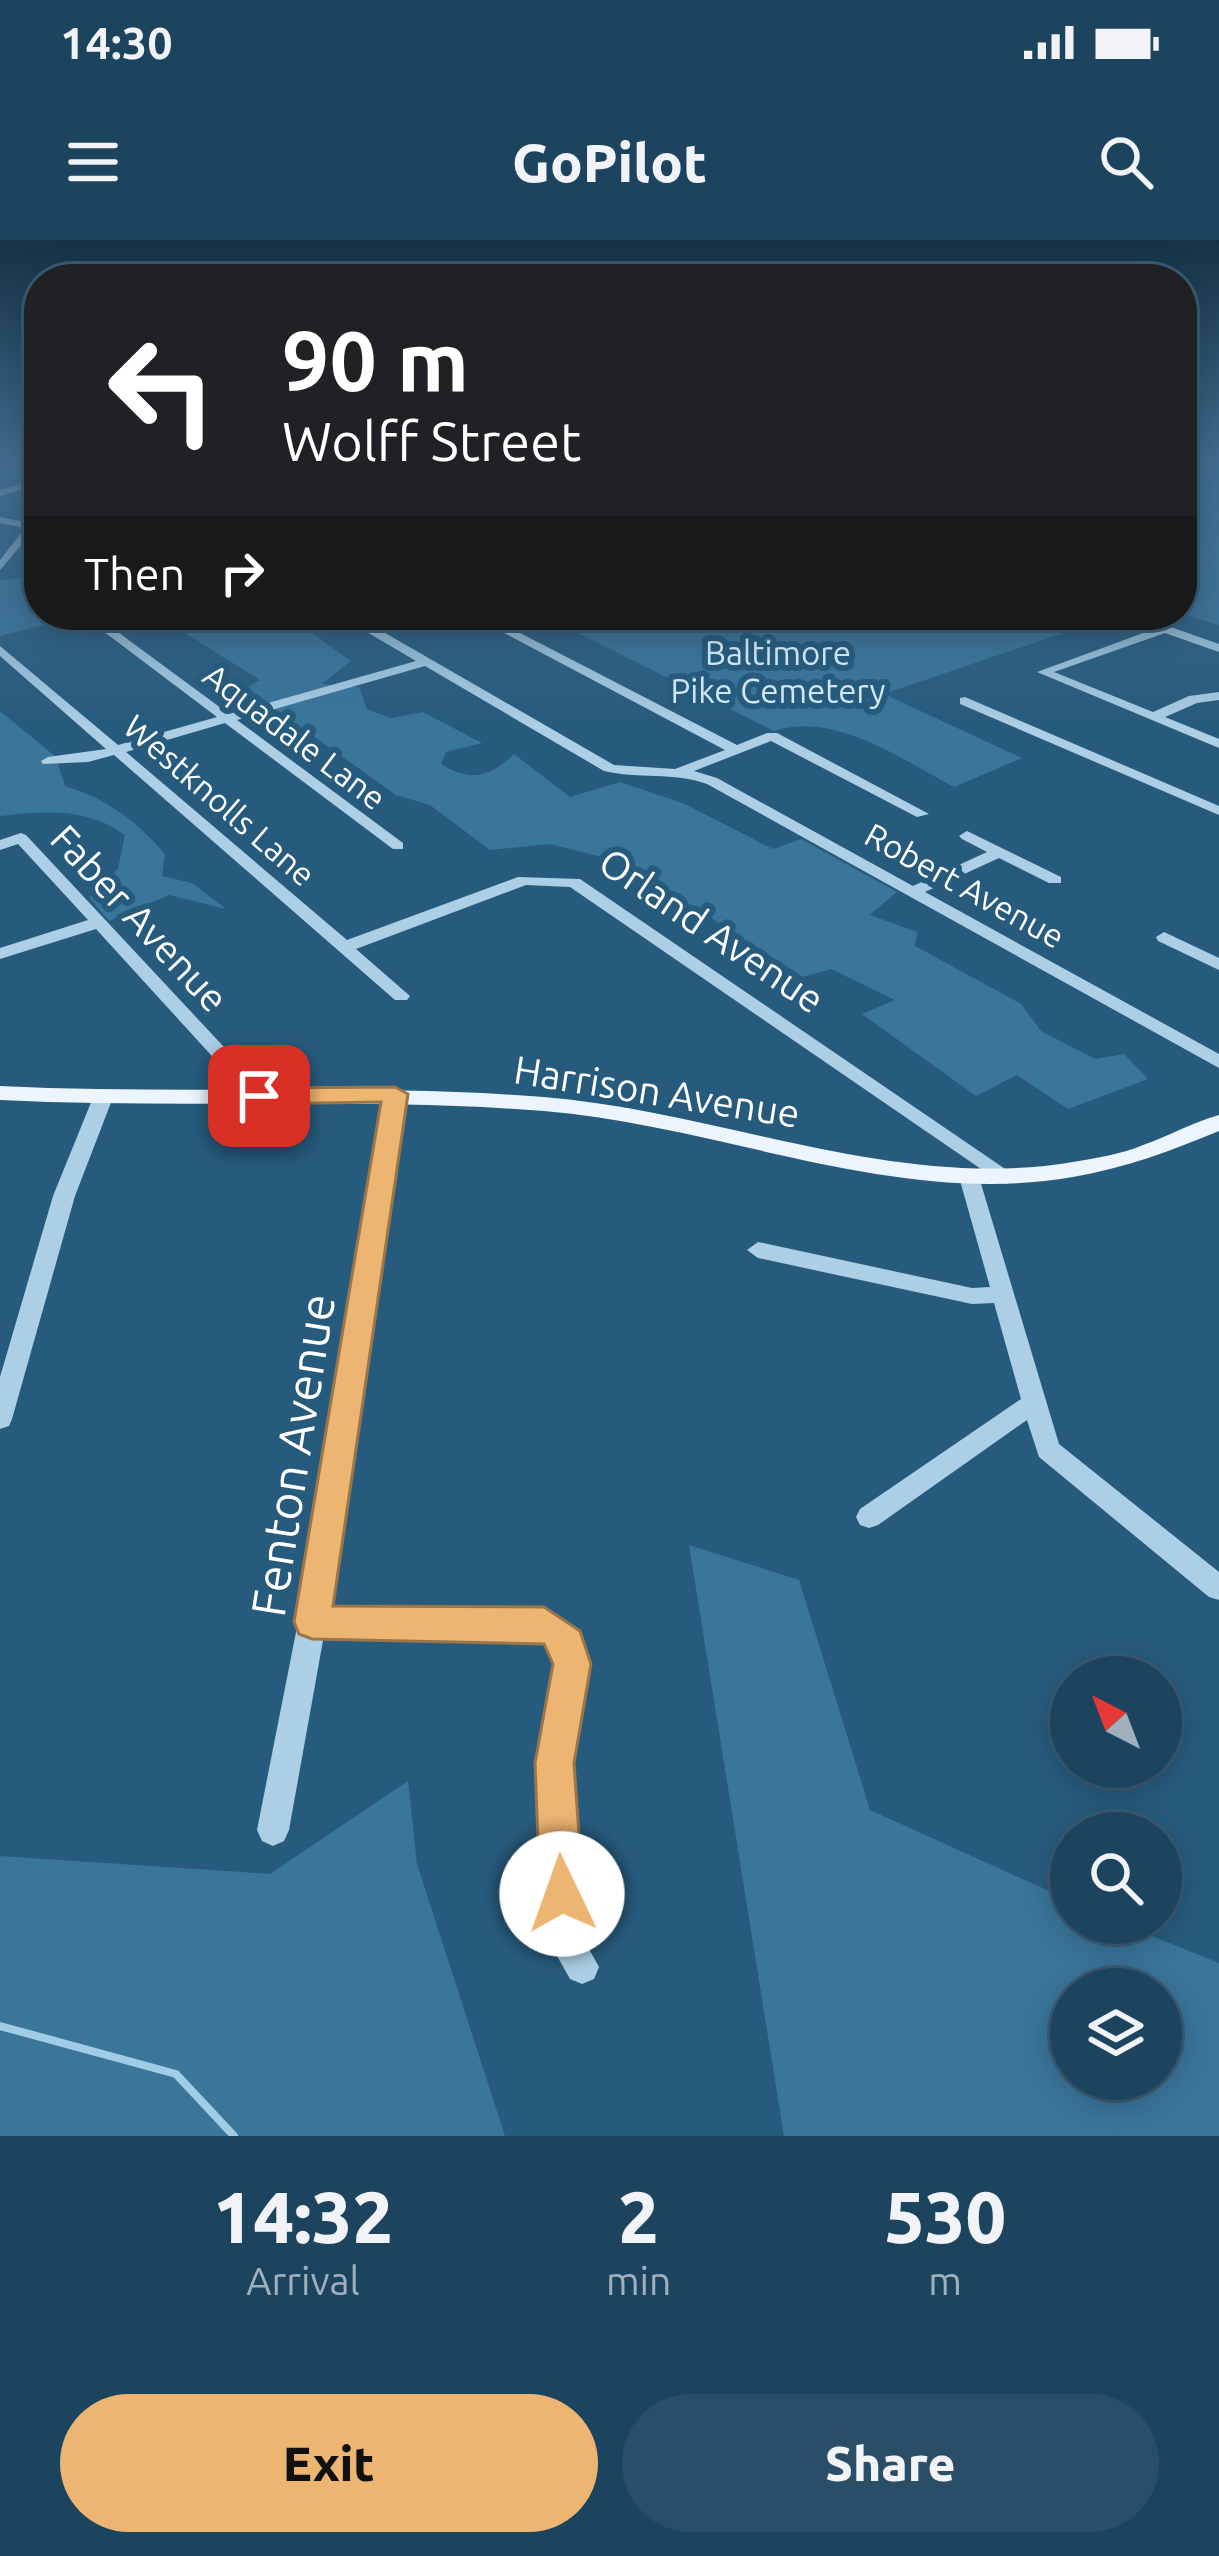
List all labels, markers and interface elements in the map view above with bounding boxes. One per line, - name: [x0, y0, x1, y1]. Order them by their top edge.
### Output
- text: 14:30: [60, 17, 173, 68]
- icon: menu: [60, 129, 126, 195]
- icon: search: [1093, 129, 1159, 195]
- text: GoPilot: [512, 132, 707, 192]
- icon: left: [84, 312, 240, 468]
- text: 90 m: [282, 313, 469, 407]
- text: Wolff Street: [282, 411, 581, 471]
- icon: right: [209, 540, 275, 606]
- text: Then: [84, 548, 185, 599]
- park label: Baltimore Pike Cemetery: [671, 634, 886, 709]
- street label: Aquadale Lane: [197, 656, 393, 816]
- street label: Westknolls Lane: [117, 707, 323, 893]
- street label: Robert Avenue: [859, 815, 1071, 955]
- street label: Faber Avenue: [43, 816, 237, 1020]
- street label: Orland Avenue: [592, 839, 832, 1021]
- pin: [208, 1045, 310, 1147]
- street label: Harrison Avenue: [511, 1047, 803, 1135]
- icon: arrive: [226, 1063, 292, 1129]
- street label: Fenton Avenue: [240, 1290, 344, 1620]
- north arrow: [1050, 1656, 1182, 1788]
- map controls: [1050, 1656, 1182, 2100]
- button: search: [1050, 1812, 1182, 1944]
- position arrow: [499, 1831, 625, 1957]
- button: layers: [1050, 1968, 1182, 2100]
- text: 14:32: [213, 2176, 393, 2257]
- text: 2: [618, 2176, 659, 2257]
- text: 530: [884, 2176, 1006, 2257]
- text: Arrival: [246, 2259, 360, 2302]
- text: min: [606, 2259, 671, 2302]
- text: m: [928, 2259, 962, 2302]
- button: Exit: [60, 2394, 598, 2532]
- button: Share: [622, 2394, 1159, 2532]

